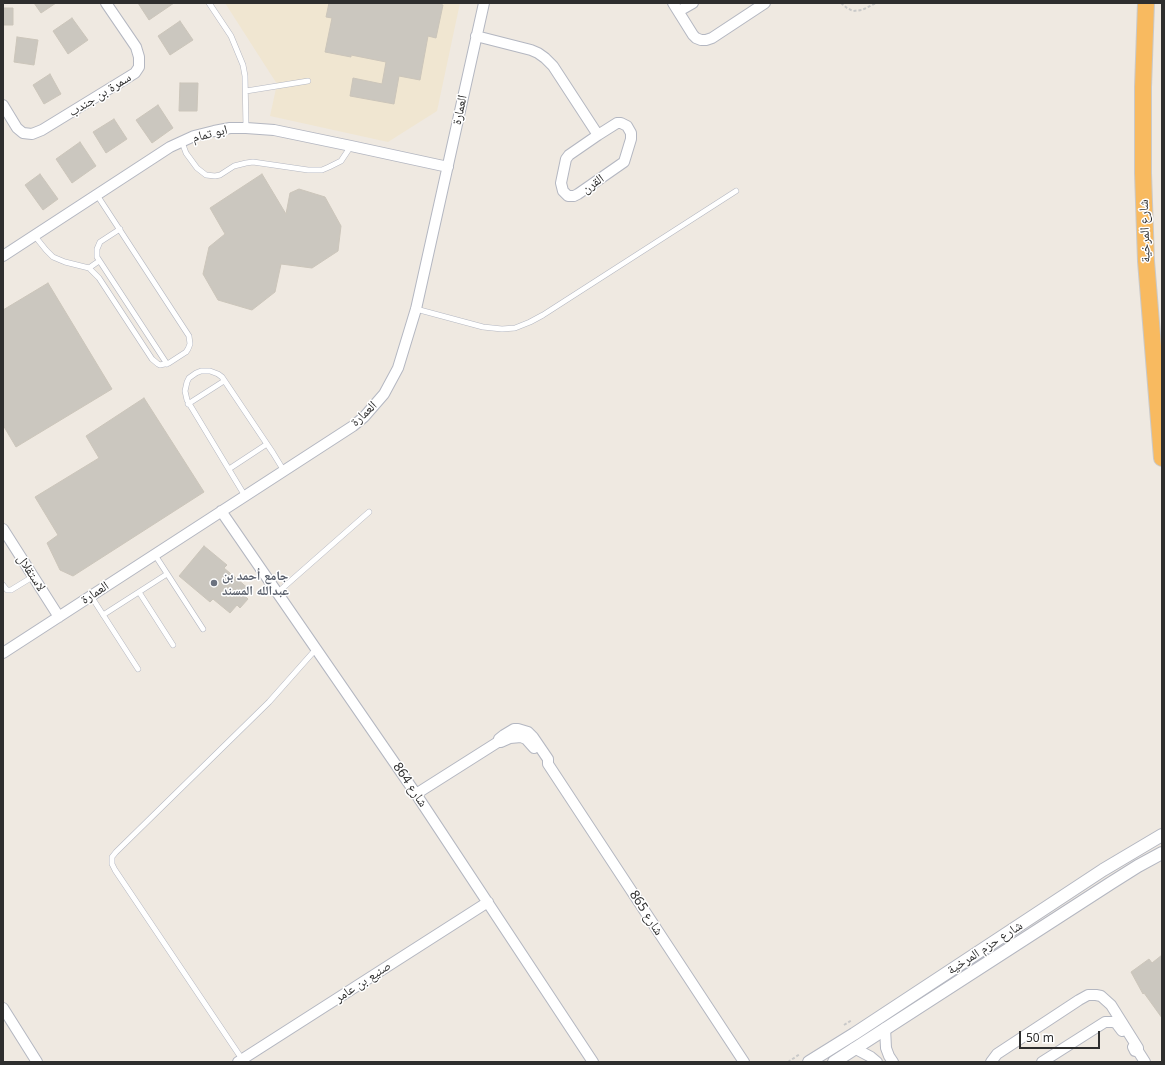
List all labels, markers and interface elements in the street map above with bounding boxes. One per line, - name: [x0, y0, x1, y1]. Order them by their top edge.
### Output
- street label: سمرة بن جندب: [66, 70, 134, 120]
- street label: العمارة: [449, 94, 471, 126]
- street label: ابو تمام: [191, 122, 229, 146]
- street label: القرن: [579, 171, 607, 197]
- street label: شارع المرخية: [1136, 199, 1154, 263]
- street label: العمارة: [348, 398, 380, 430]
- street label: لاستقلال: [13, 552, 49, 594]
- place label: جامع أحمد بن عبدالله المسند: [222, 568, 289, 599]
- street label: العمارة: [78, 578, 112, 608]
- marker: جامع أحمد بن عبدالله المسند: [209, 578, 219, 588]
- street label: شارع 864: [389, 760, 431, 810]
- street label: شارع 865: [626, 888, 666, 938]
- street label: شارع حزم المرخية: [944, 918, 1026, 978]
- street label: صنيع بن عامر: [332, 958, 394, 1006]
- scale bar: [1021, 1023, 1102, 1049]
- text: 50 m: [1026, 1029, 1054, 1046]

